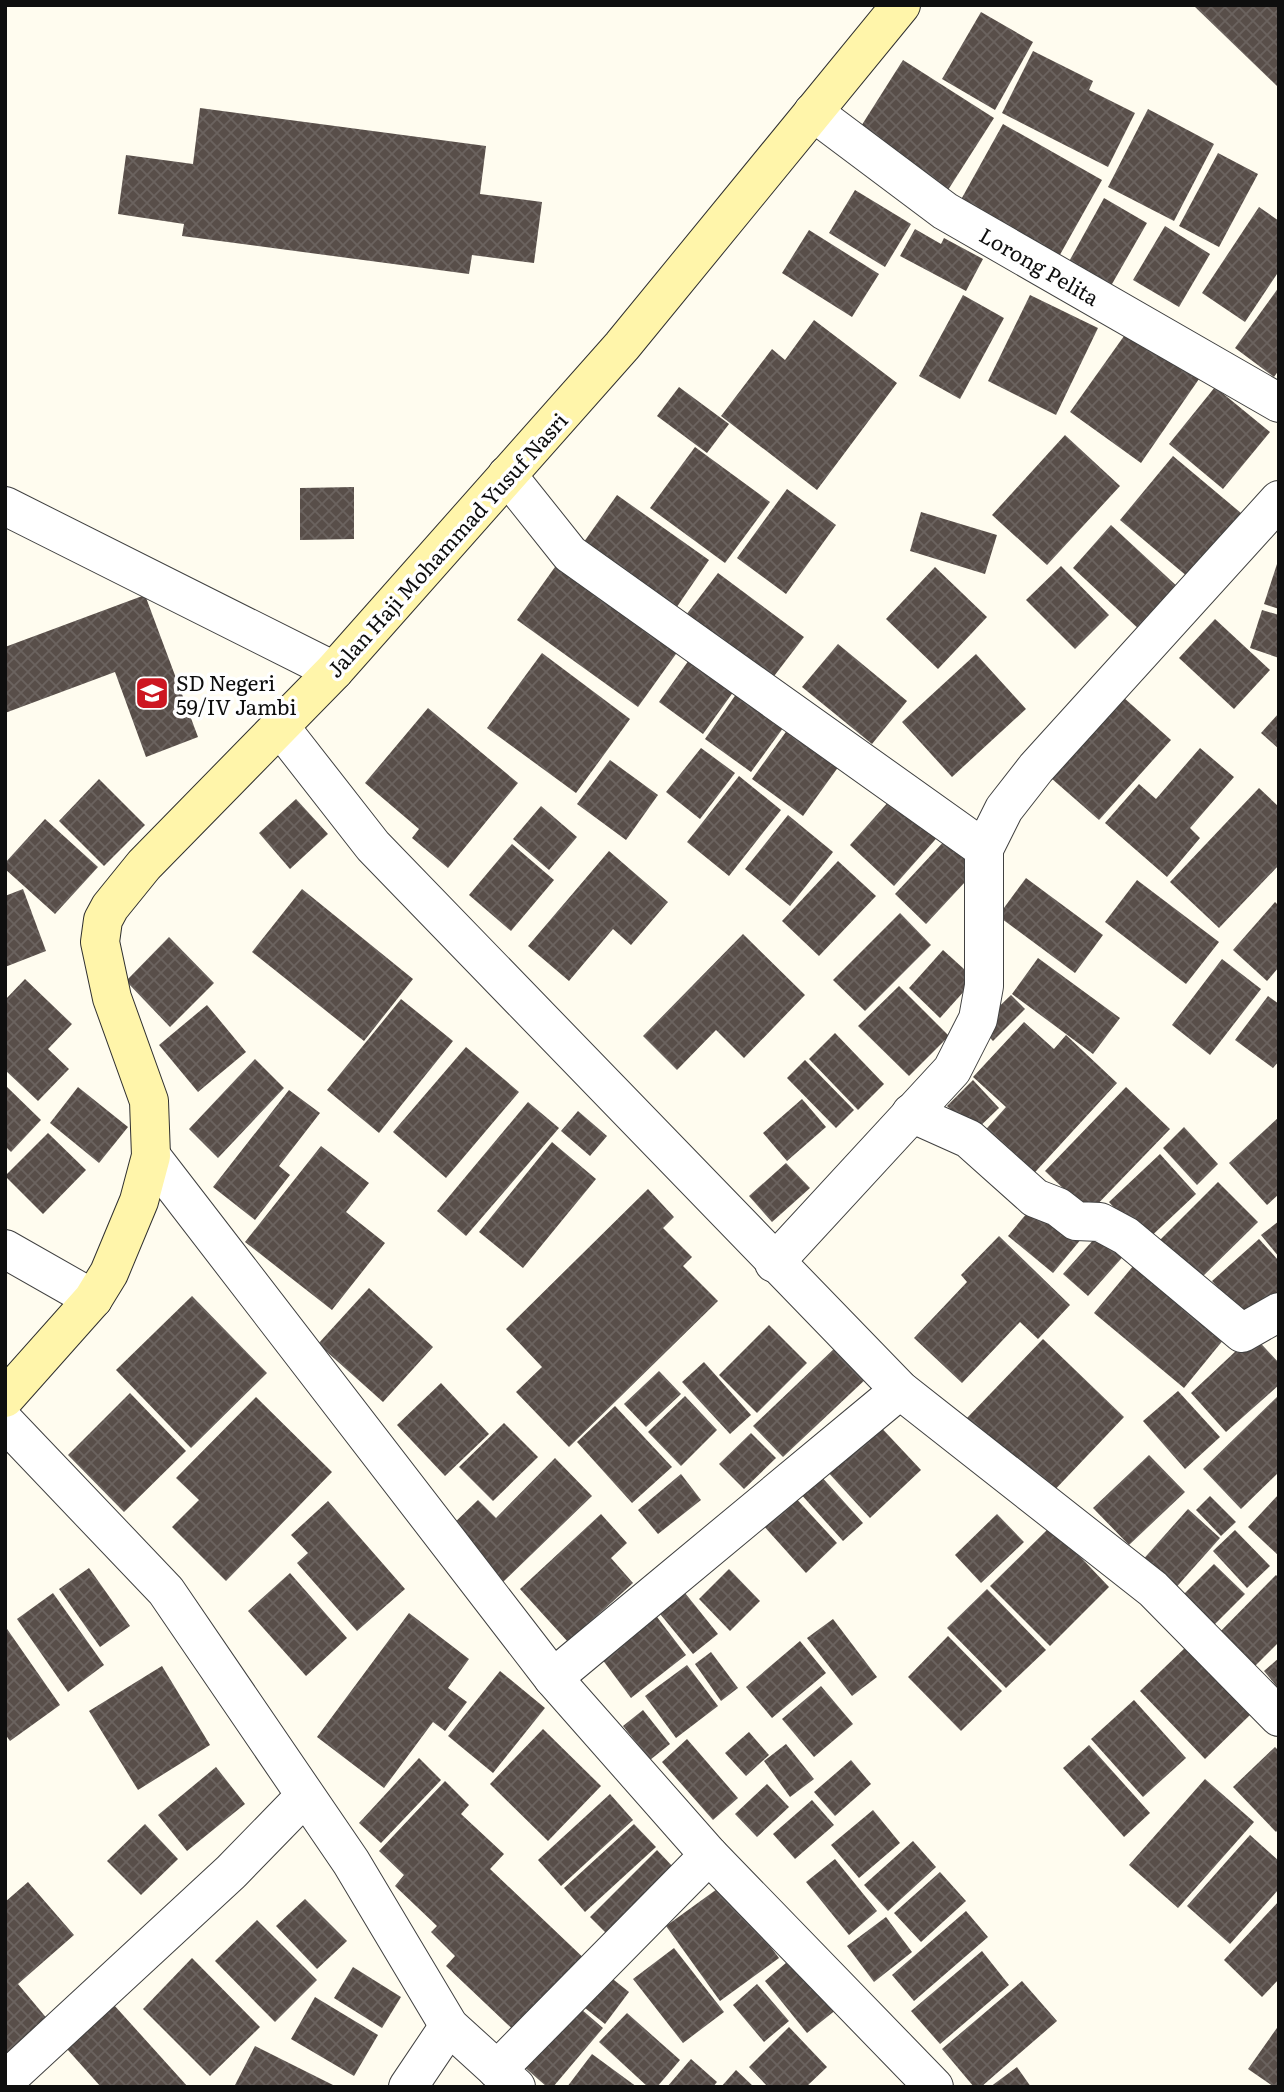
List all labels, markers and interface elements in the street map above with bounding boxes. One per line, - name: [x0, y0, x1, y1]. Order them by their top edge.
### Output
- street label: Lorong Pelita: [975, 218, 1106, 312]
- street label: Jalan Haji Mohammad Yusuf Nasri: [318, 405, 574, 683]
- place label: SD Negeri 59/IV Jambi: [176, 666, 296, 721]
- school or university icon: SD Negeri 59/IV Jambi: [133, 674, 171, 712]

